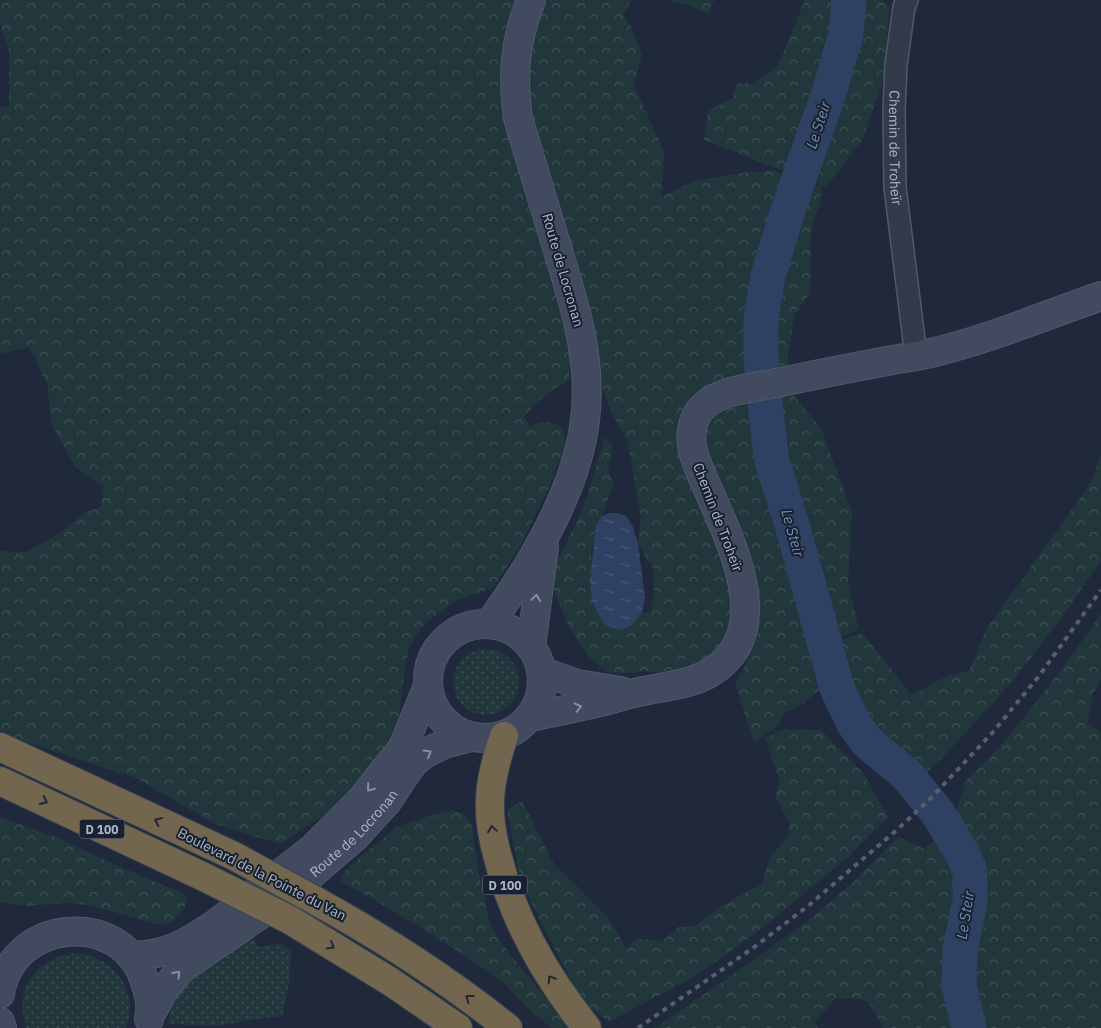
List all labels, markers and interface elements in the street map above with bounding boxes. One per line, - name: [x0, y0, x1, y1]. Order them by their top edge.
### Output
- street label: Chemin de Troheïr: [885, 90, 906, 206]
- water label: Le Steir: [801, 98, 835, 151]
- street label: Route de Locronan: [538, 211, 588, 329]
- street label: Chemin de Troheïr: [689, 460, 747, 574]
- water label: Le Steir: [777, 507, 809, 560]
- one-way arrow: [530, 594, 541, 602]
- one-way arrow: [573, 702, 582, 713]
- one-way arrow: [422, 749, 431, 759]
- one-way arrow: [368, 782, 376, 791]
- street label: Route de Locronan: [306, 786, 402, 881]
- one-way arrow: [39, 795, 48, 806]
- one-way arrow: [154, 816, 163, 827]
- road number: D 100: [80, 820, 124, 839]
- street label: Boulevard de la Pointe du Van: [175, 824, 349, 924]
- one-way arrow: [487, 825, 498, 833]
- road number: D 100: [482, 876, 528, 894]
- water label: Le Steir: [952, 889, 978, 941]
- one-way arrow: [326, 939, 335, 949]
- one-way arrow: [171, 971, 180, 980]
- one-way arrow: [548, 975, 557, 984]
- one-way arrow: [466, 996, 475, 1004]

